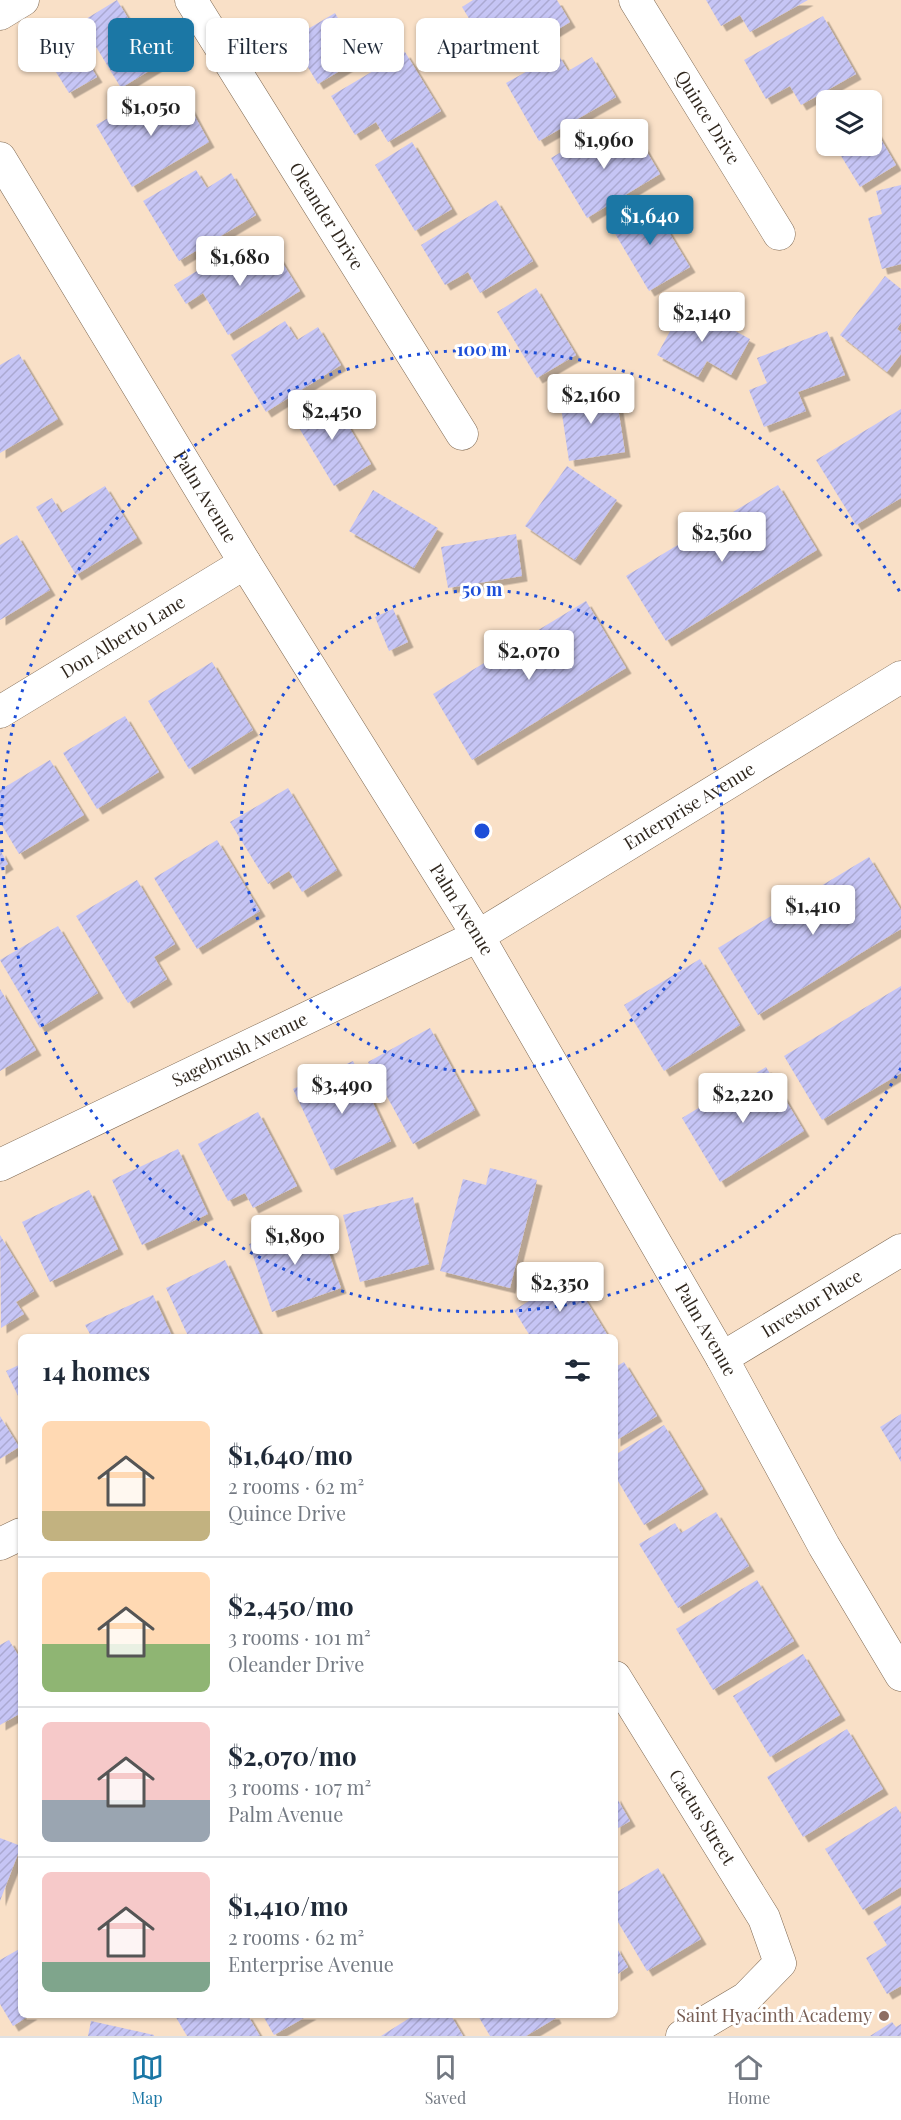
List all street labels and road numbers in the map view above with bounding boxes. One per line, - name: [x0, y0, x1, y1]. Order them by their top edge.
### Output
- street label: Quince Drive: [670, 65, 746, 169]
- street label: Oleander Drive: [284, 157, 370, 274]
- street label: Palm Avenue: [169, 446, 243, 547]
- street label: Don Alberto Lane: [56, 589, 189, 683]
- street label: Enterprise Avenue: [619, 756, 759, 855]
- street label: Palm Avenue: [425, 859, 500, 959]
- street label: Sagebrush Avenue: [168, 1006, 311, 1092]
- street label: Investor Place: [757, 1263, 866, 1342]
- street label: Palm Avenue: [670, 1278, 743, 1380]
- street label: Cactus Street: [664, 1765, 742, 1870]

